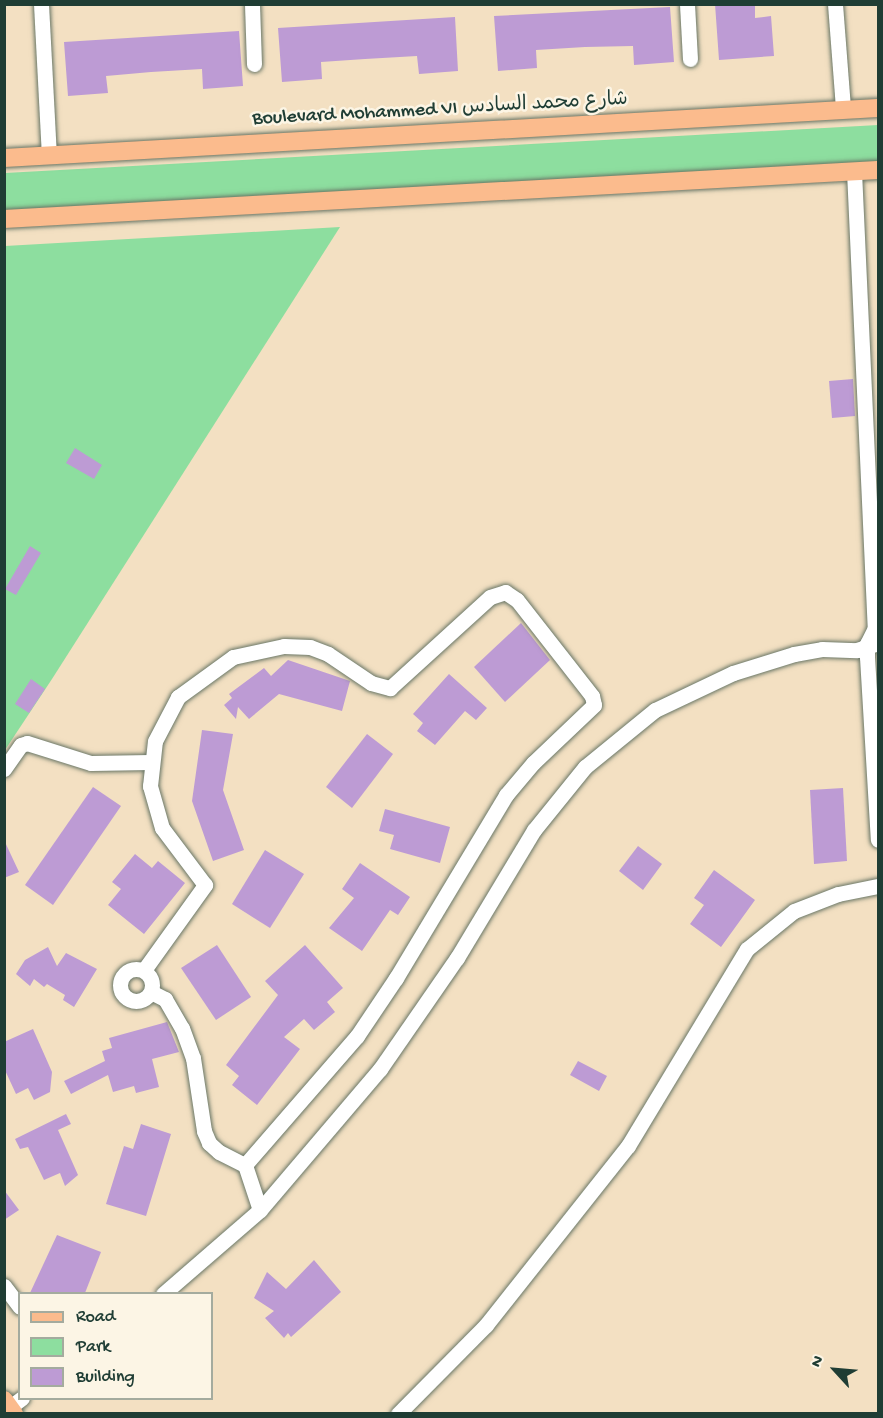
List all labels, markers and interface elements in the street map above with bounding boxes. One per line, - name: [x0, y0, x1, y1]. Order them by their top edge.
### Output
- street label: Boulevard Mohammed VI شارع محمد السادس: [252, 88, 628, 132]
- legend: [18, 1292, 213, 1400]
- text: Road: [76, 1307, 115, 1328]
- text: Park: [76, 1337, 110, 1358]
- north arrow: [805, 1340, 865, 1400]
- text: N: [808, 1353, 829, 1371]
- text: Building: [76, 1367, 135, 1388]

